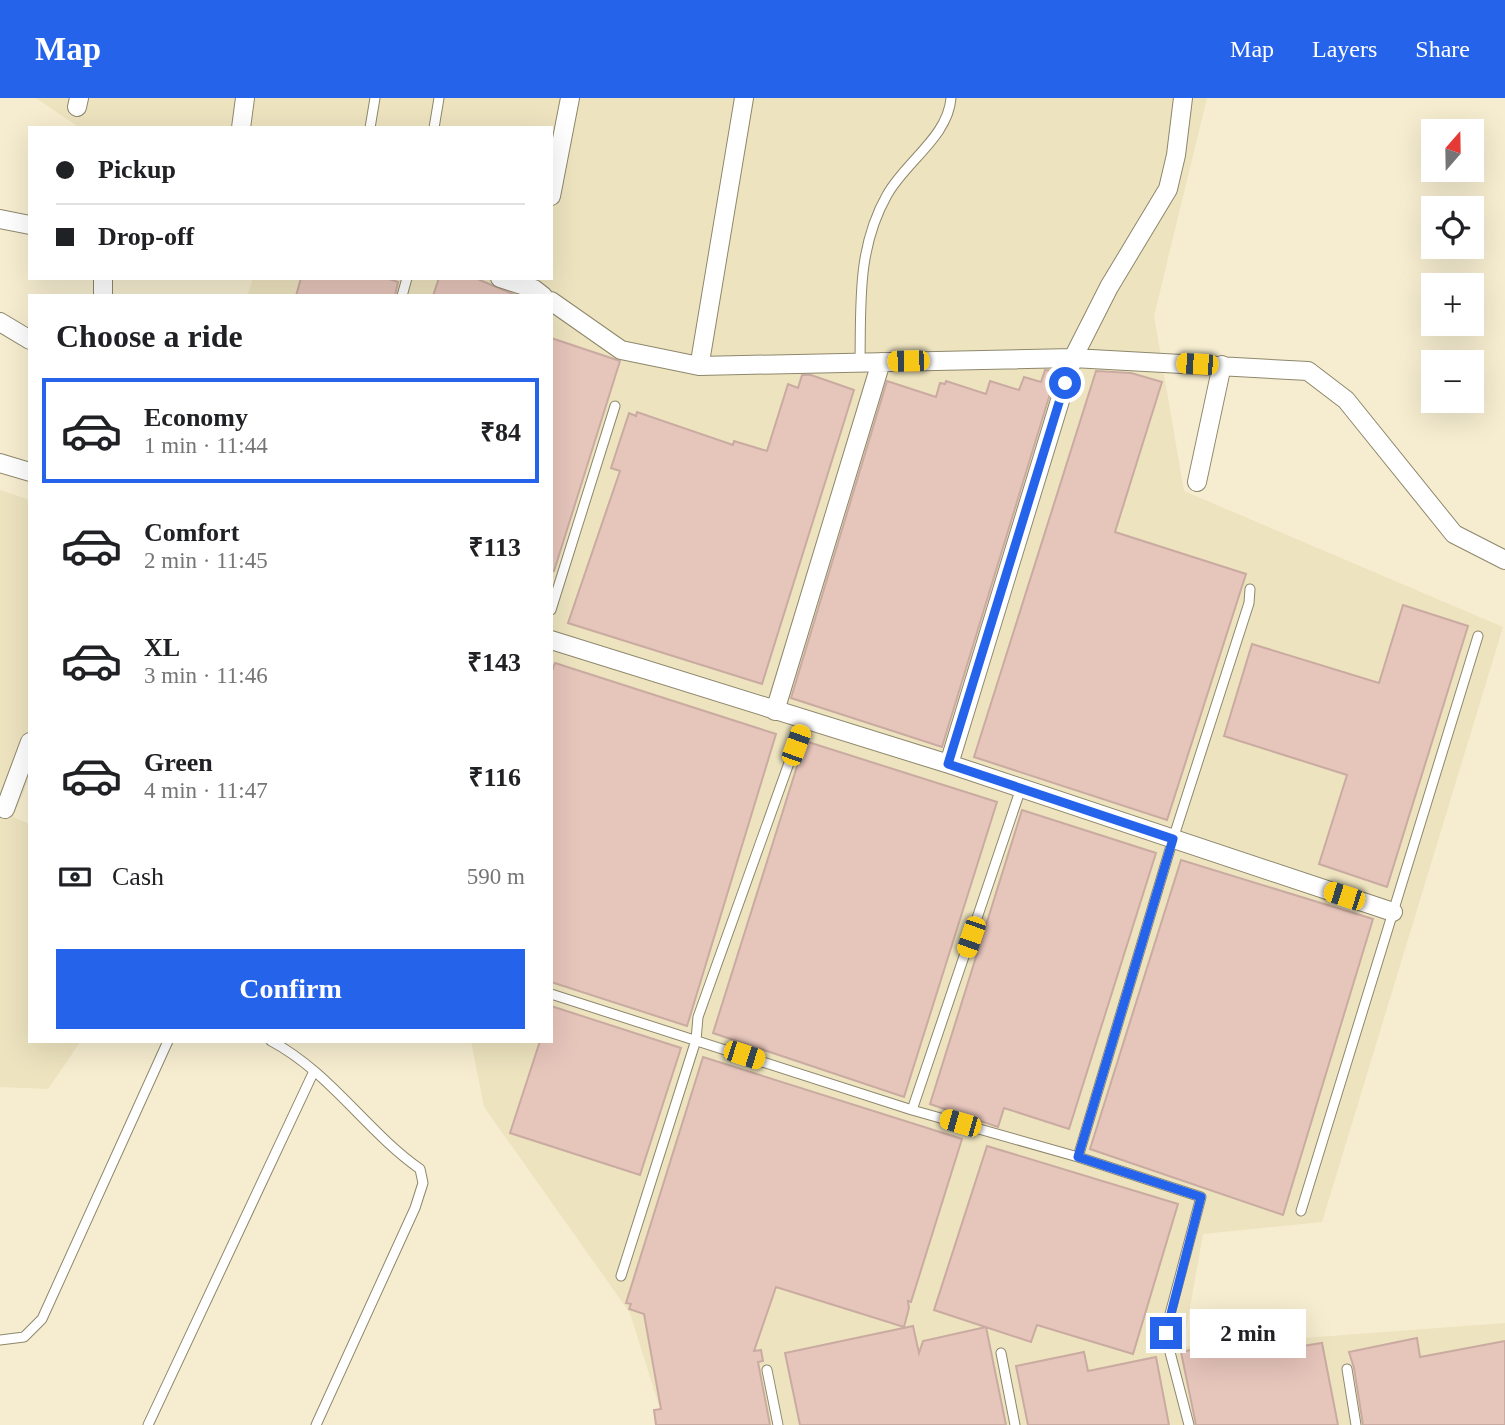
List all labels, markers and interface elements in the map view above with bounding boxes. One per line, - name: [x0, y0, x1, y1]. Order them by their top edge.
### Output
- text: Map: [35, 31, 101, 67]
- text: Map: [1230, 36, 1274, 62]
- text: Layers: [1312, 36, 1377, 62]
- text: Share: [1415, 36, 1470, 62]
- north arrow: [1421, 119, 1484, 182]
- map controls: [1421, 119, 1484, 413]
- text: Pickup: [98, 155, 176, 184]
- button: locate: [1421, 196, 1484, 259]
- text: Drop-off: [98, 222, 194, 251]
- button: +: [1421, 273, 1484, 336]
- text: Choose a ride: [56, 318, 243, 354]
- car: [887, 350, 930, 372]
- button: −: [1421, 350, 1484, 413]
- car: [1176, 352, 1219, 376]
- route start: [1049, 367, 1081, 399]
- icon: car: [60, 399, 123, 462]
- text: Economy: [144, 403, 248, 432]
- text: ₹84: [480, 418, 521, 447]
- text: 1 min · 11:44: [144, 433, 268, 458]
- icon: car: [60, 514, 123, 577]
- text: Comfort: [144, 518, 239, 547]
- text: ₹113: [469, 533, 521, 562]
- text: 2 min · 11:45: [144, 548, 268, 573]
- icon: car: [60, 629, 123, 692]
- text: XL: [144, 633, 180, 662]
- text: ₹143: [467, 648, 521, 677]
- text: 3 min · 11:46: [144, 663, 268, 688]
- car: [779, 722, 814, 768]
- icon: car: [60, 744, 123, 807]
- text: Green: [144, 748, 213, 777]
- text: ₹116: [469, 763, 521, 792]
- text: 4 min · 11:47: [144, 778, 268, 803]
- icon: cash: [56, 858, 94, 896]
- text: Cash: [112, 862, 164, 891]
- text: 590 m: [467, 864, 525, 889]
- car: [1321, 880, 1368, 912]
- car: [955, 914, 988, 960]
- button: Confirm: [56, 949, 525, 1029]
- car: [721, 1039, 768, 1071]
- car: [937, 1107, 984, 1139]
- callout: 2 min: [1190, 1308, 1306, 1358]
- route end: [1150, 1317, 1182, 1349]
- text: 2 min: [1220, 1321, 1276, 1346]

